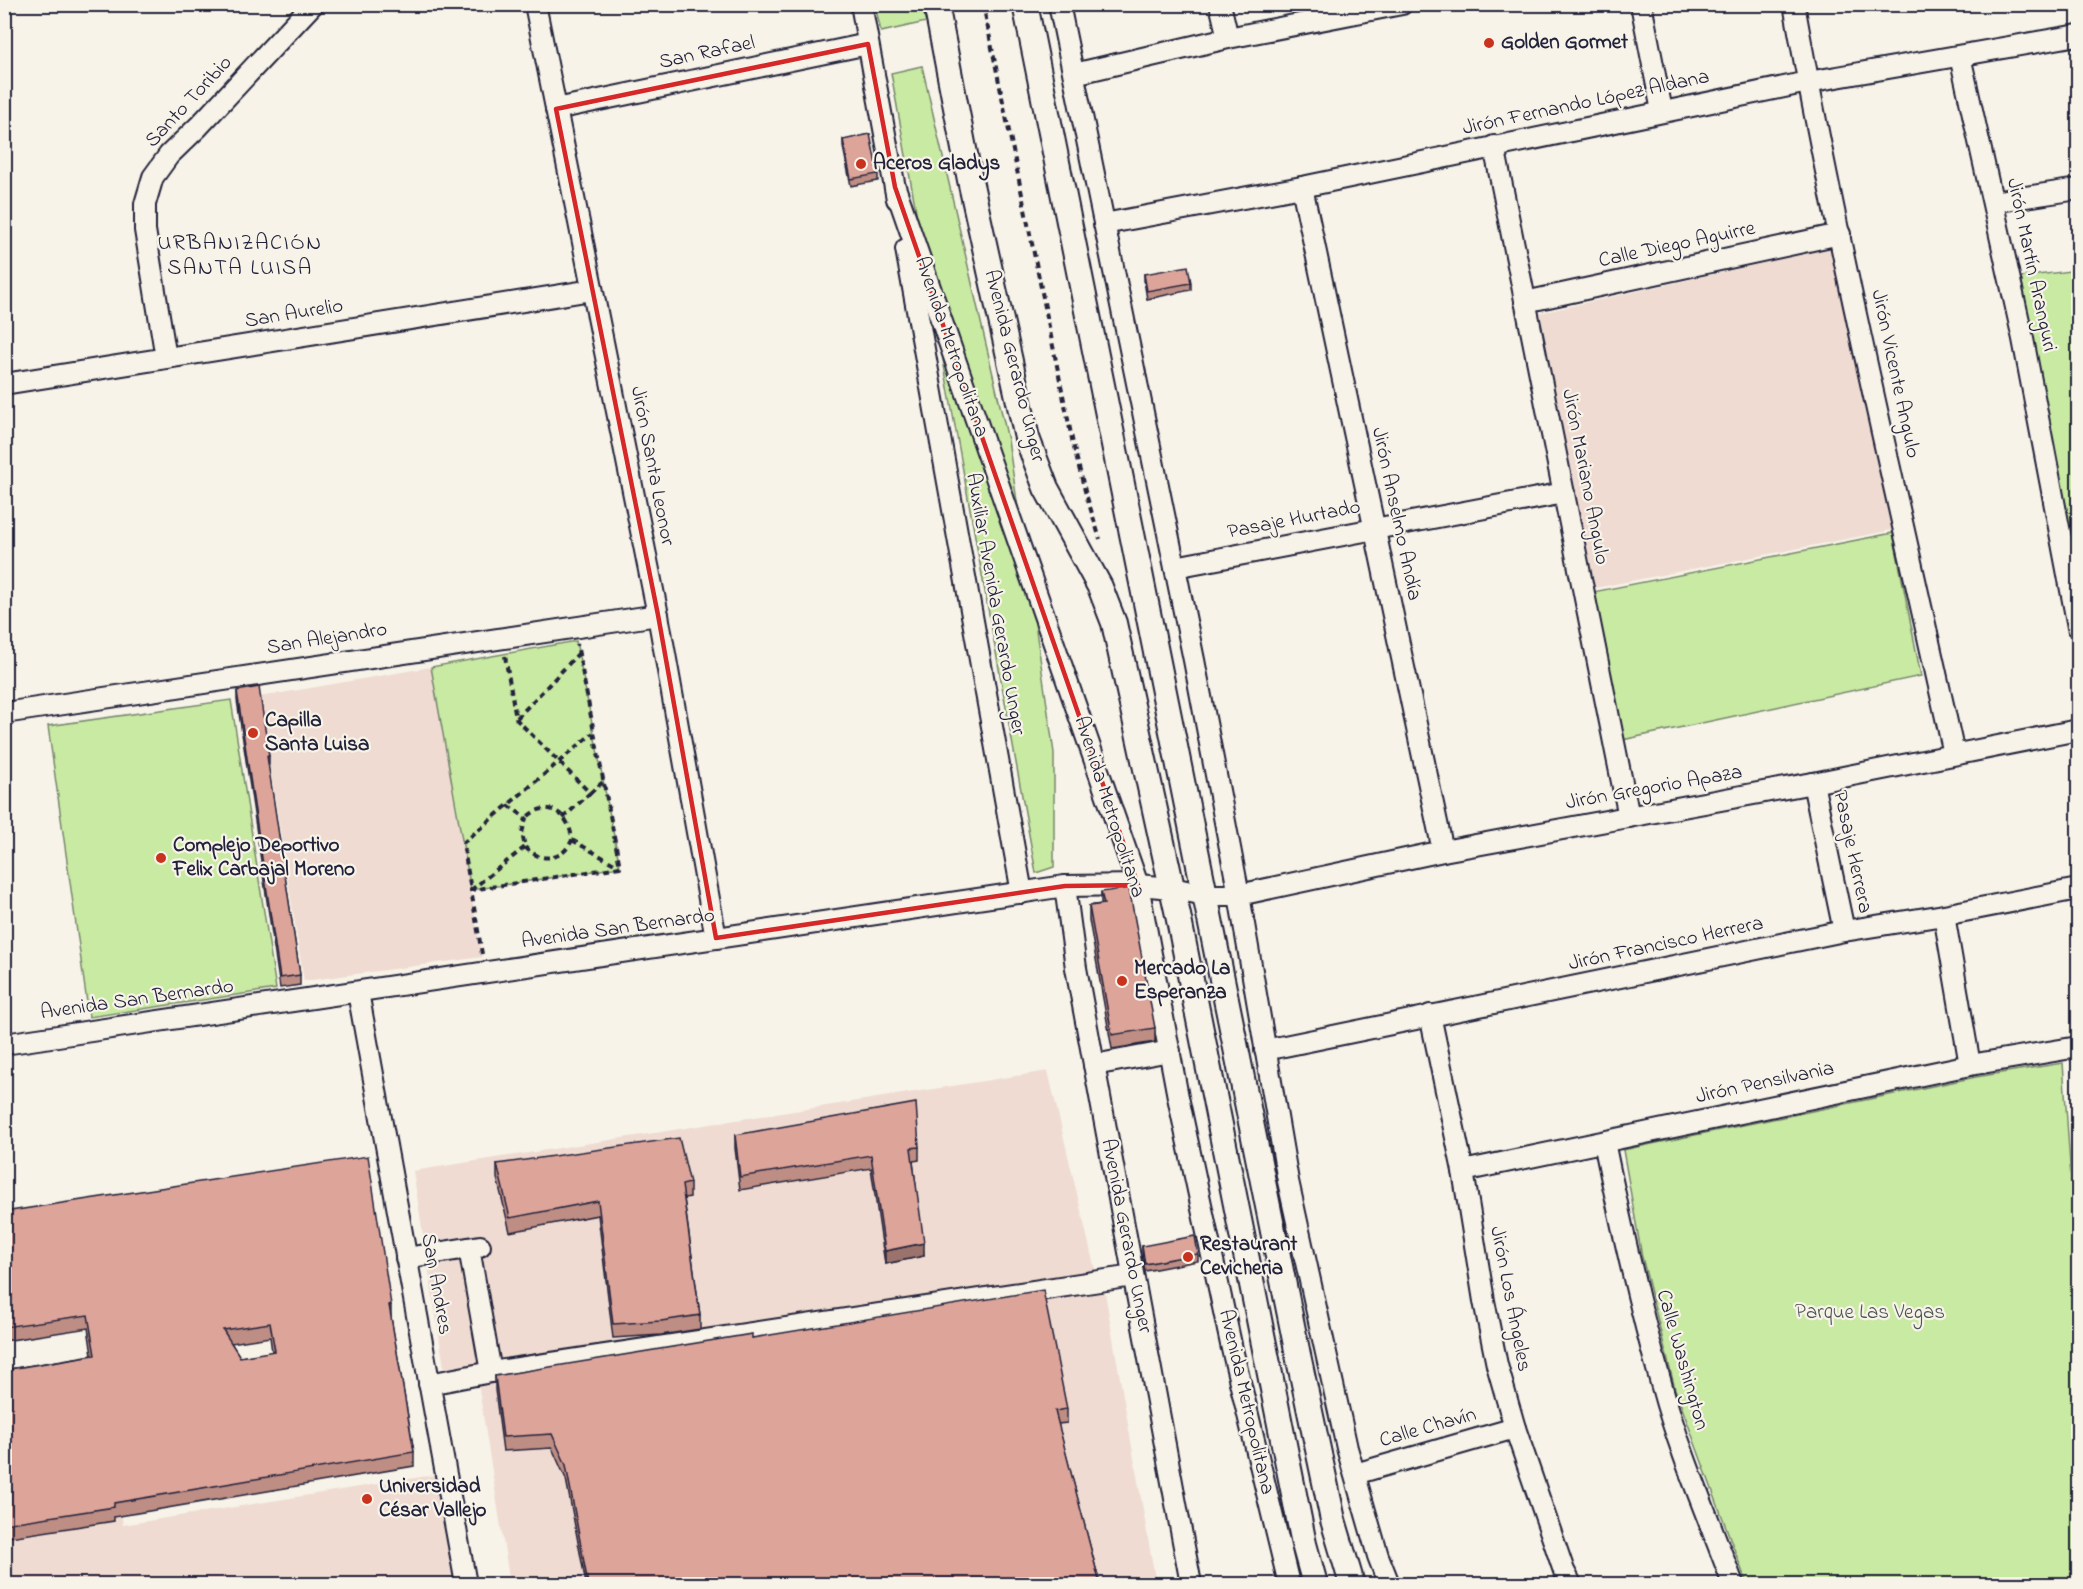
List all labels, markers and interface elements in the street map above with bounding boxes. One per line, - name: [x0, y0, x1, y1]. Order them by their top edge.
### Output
- street label: San Rafael: [656, 28, 758, 78]
- place label: Golden Gormet: [1501, 28, 1629, 58]
- marker: Golden Gormet: [1482, 36, 1496, 50]
- street label: Santo Toribio: [138, 49, 240, 155]
- street label: Jirón Fernando López Aldana: [1460, 62, 1712, 144]
- place label: Aceros Gladys: [873, 149, 1001, 181]
- marker: Aceros Gladys: [854, 157, 868, 171]
- street label: Jirón Martín Aranguri: [1996, 175, 2064, 355]
- street label: Calle Diego Aguirre: [1596, 214, 1759, 278]
- district label: URBANIZACIÓN SANTA LUISA: [157, 228, 323, 285]
- street label: Avenida Metropolitana: [906, 253, 996, 441]
- street label: Avenida Gerardo Unger: [974, 267, 1053, 466]
- street label: Jirón Vicente Angulo: [1861, 287, 1928, 462]
- street label: San Aurelio: [243, 291, 346, 337]
- street label: Jirón Santa Leonor: [622, 384, 682, 549]
- street label: Jirón Mariano Angulo: [1551, 387, 1617, 568]
- street label: Jirón Anselmo Andía: [1363, 424, 1429, 604]
- street label: Auxiliar Avenida Gerardo Unger: [955, 470, 1033, 738]
- street label: Pasaje Hurtado: [1225, 492, 1363, 548]
- street label: San Alejandro: [265, 615, 389, 663]
- place label: Capilla Santa Luisa: [265, 706, 369, 760]
- street label: Avenida Metropolitana: [1065, 712, 1153, 902]
- marker: Capilla Santa Luisa: [246, 726, 260, 740]
- street label: Jirón Gregorio Apaza: [1563, 758, 1745, 820]
- street label: Pasaje Herrera: [1824, 788, 1880, 916]
- place label: Complejo Deportivo Felix Carbajal Moreno: [172, 831, 355, 885]
- marker: Complejo Deportivo Felix Carbajal Moreno: [154, 851, 168, 865]
- street label: Avenida San Bernardo: [519, 901, 717, 957]
- street label: Jirón Francisco Herrera: [1566, 909, 1766, 979]
- place label: Mercado La Esperanza: [1134, 954, 1230, 1008]
- street label: Avenida San Bernardo: [38, 972, 236, 1028]
- marker: Mercado La Esperanza: [1115, 974, 1129, 988]
- street label: Jirón Pensilvania: [1693, 1054, 1837, 1112]
- street label: Avenida Gerardo Unger: [1090, 1136, 1160, 1337]
- street label: Jirón Los Ángeles: [1479, 1224, 1540, 1375]
- place label: Restaurant Cevicheria: [1200, 1230, 1298, 1284]
- street label: San Andres: [412, 1231, 460, 1337]
- marker: Restaurant Cevicheria: [1181, 1250, 1195, 1264]
- street label: Calle Washington: [1646, 1286, 1716, 1434]
- park label: Parque Las Vegas: [1795, 1298, 1945, 1330]
- street label: Avenida Metropolitana: [1210, 1306, 1282, 1498]
- street label: Calle Chavín: [1376, 1400, 1480, 1456]
- place label: Universidad César Vallejo: [379, 1472, 487, 1526]
- marker: Universidad César Vallejo: [360, 1492, 374, 1506]

